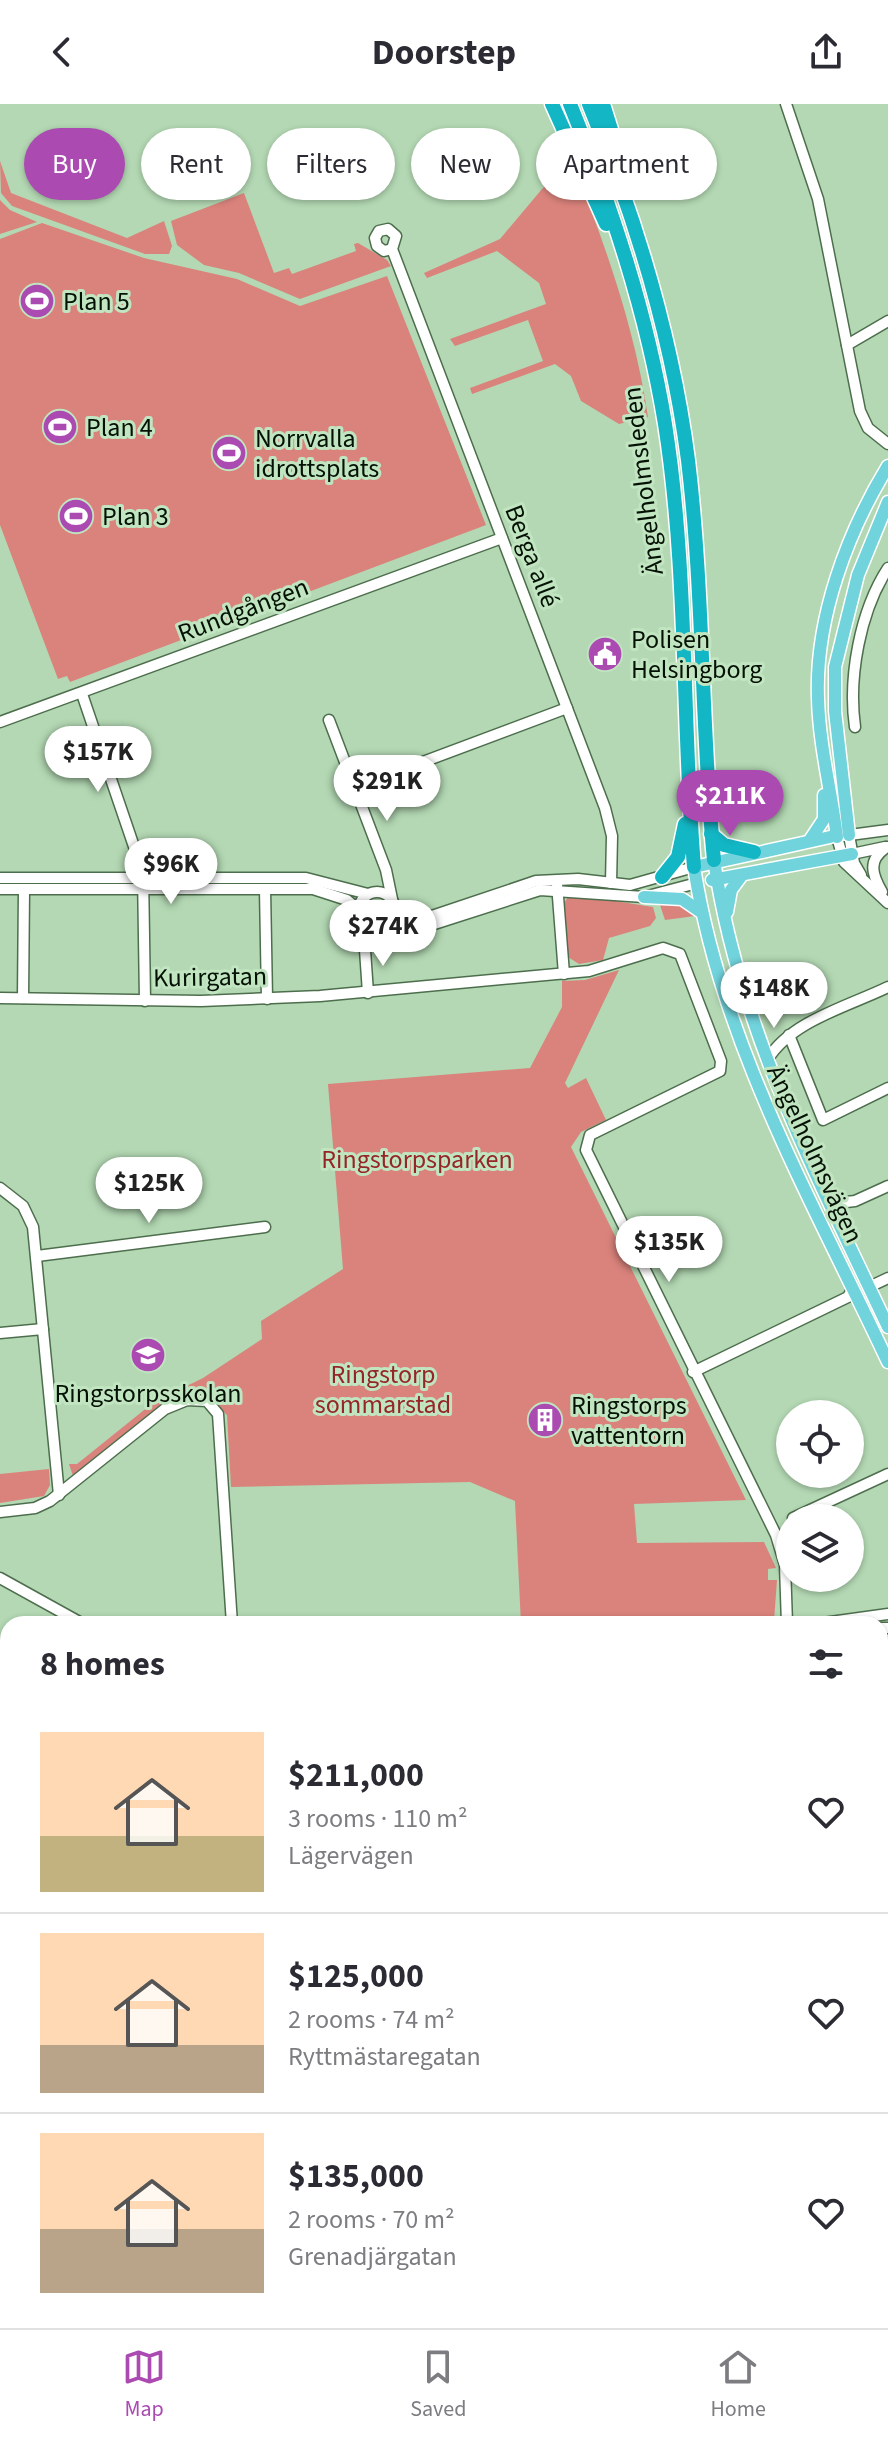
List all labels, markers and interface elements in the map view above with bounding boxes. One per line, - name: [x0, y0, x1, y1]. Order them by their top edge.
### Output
- text: Doorstep: [372, 27, 516, 78]
- icon: back: [40, 30, 84, 74]
- icon: share: [804, 30, 848, 74]
- chip: Buy: [24, 128, 125, 200]
- chip: Rent: [141, 128, 251, 200]
- chip: Filters: [267, 128, 395, 200]
- chip: New: [411, 128, 520, 200]
- chip: Apartment: [536, 128, 717, 200]
- sports icon: Plan 5: [18, 282, 56, 320]
- place label: Plan 5: [63, 283, 130, 320]
- street label: Ängelholmsleden: [613, 385, 673, 577]
- sports icon: Plan 4: [41, 408, 79, 446]
- place label: Plan 4: [86, 409, 153, 446]
- place label: Norrvalla idrottsplats: [255, 420, 379, 487]
- sports icon: Norrvalla idrottsplats: [210, 434, 248, 472]
- sports icon: Plan 3: [57, 497, 95, 535]
- place label: Plan 3: [102, 498, 169, 535]
- street label: Berga allé: [496, 499, 568, 613]
- street label: Rundgången: [172, 568, 314, 652]
- place label: Polisen Helsingborg: [631, 621, 762, 688]
- public building icon: Polisen Helsingborg: [586, 635, 624, 673]
- pin: $157K: [42, 726, 154, 794]
- text: $157K: [63, 733, 133, 770]
- pin: $291K: [331, 755, 443, 823]
- text: $291K: [352, 762, 422, 799]
- pin: $211K: [674, 770, 786, 838]
- text: $211K: [695, 777, 765, 814]
- pin: $96K: [124, 838, 218, 906]
- text: $96K: [142, 845, 200, 882]
- pin: $274K: [327, 900, 439, 968]
- text: $274K: [348, 907, 418, 944]
- street label: Kurirgatan: [153, 958, 267, 996]
- pin: $148K: [718, 962, 830, 1030]
- text: $148K: [739, 969, 809, 1006]
- street label: Ängelholmsvägen: [758, 1059, 872, 1249]
- park label: Ringstorpsparken: [321, 1141, 513, 1178]
- pin: $125K: [93, 1157, 205, 1225]
- text: $125K: [114, 1164, 184, 1201]
- pin: $135K: [613, 1216, 725, 1284]
- text: $135K: [634, 1223, 704, 1260]
- school or university icon: Ringstorpsskolan: [129, 1336, 167, 1374]
- park label: Ringstorp sommarstad: [315, 1356, 451, 1423]
- place label: Ringstorpsskolan: [54, 1375, 242, 1412]
- place label: Ringstorps vattentorn: [571, 1387, 687, 1454]
- map controls: [776, 1400, 864, 1592]
- button: locate: [776, 1400, 864, 1488]
- building icon: Ringstorps vattentorn: [526, 1401, 564, 1439]
- button: layers: [776, 1504, 864, 1592]
- text: 8 homes: [40, 1640, 165, 1689]
- icon: filters: [804, 1642, 848, 1686]
- text: $211,000: [288, 1751, 424, 1800]
- icon: home: [104, 1764, 200, 1860]
- icon: heart: [804, 1790, 848, 1834]
- text: 3 rooms · 110 m²: [288, 1800, 467, 1837]
- text: Lägervägen: [288, 1837, 414, 1874]
- text: $125,000: [288, 1952, 424, 2001]
- icon: home: [104, 1965, 200, 2061]
- icon: heart: [804, 1991, 848, 2035]
- text: 2 rooms · 74 m²: [288, 2001, 455, 2038]
- text: Ryttmästaregatan: [288, 2038, 481, 2075]
- text: $135,000: [288, 2152, 424, 2201]
- icon: home: [104, 2165, 200, 2261]
- icon: heart: [804, 2191, 848, 2235]
- text: 2 rooms · 70 m²: [288, 2201, 455, 2238]
- text: Grenadjärgatan: [288, 2238, 457, 2275]
- tab: Map: [122, 2345, 166, 2425]
- tab: Saved: [410, 2345, 466, 2425]
- tab: Home: [711, 2345, 766, 2425]

